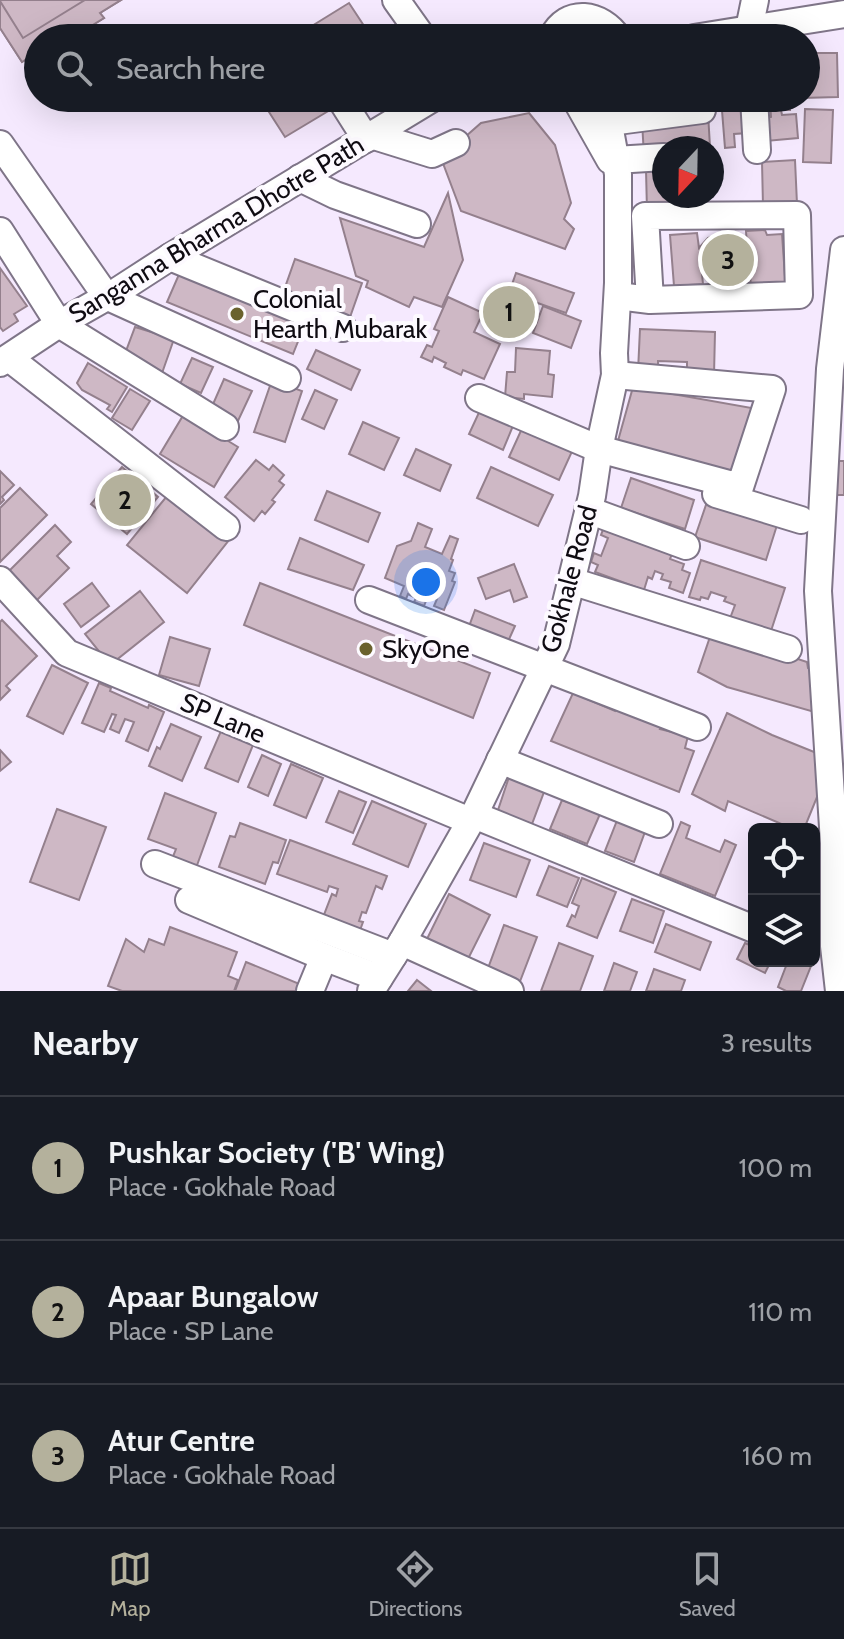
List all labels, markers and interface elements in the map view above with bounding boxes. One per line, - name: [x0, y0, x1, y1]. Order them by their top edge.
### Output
- search box: [24, 24, 820, 112]
- icon: search: [52, 46, 96, 90]
- text: Search here: [116, 50, 265, 87]
- street label: Sanganna Bharma Dhotre Path: [63, 128, 369, 330]
- north arrow: [652, 136, 724, 208]
- pin: 3: [702, 230, 754, 290]
- pin: 1: [483, 282, 535, 342]
- place label: Colonial Hearth Mubarak: [253, 283, 428, 345]
- marker: Colonial Hearth Mubarak: [228, 305, 246, 323]
- pin: 2: [99, 470, 151, 530]
- street label: Gokhale Road: [534, 502, 604, 656]
- your location: [406, 562, 446, 602]
- place label: SkyOne: [382, 633, 470, 665]
- marker: SkyOne: [357, 640, 375, 658]
- street label: SP Lane: [176, 686, 270, 750]
- map controls: [748, 823, 820, 967]
- button: locate: [748, 823, 820, 895]
- button: layers: [748, 895, 820, 967]
- text: Nearby: [32, 1022, 139, 1064]
- text: 3 results: [721, 1027, 812, 1059]
- text: Pushkar Society ('B' Wing): [108, 1134, 445, 1171]
- text: 1: [53, 1152, 63, 1184]
- text: 100 m: [739, 1152, 812, 1184]
- text: Place · Gokhale Road: [108, 1171, 336, 1203]
- text: Apaar Bungalow: [108, 1278, 319, 1315]
- text: 2: [51, 1296, 65, 1328]
- text: 110 m: [748, 1296, 812, 1328]
- text: Place · SP Lane: [108, 1315, 273, 1347]
- text: Atur Centre: [108, 1422, 255, 1459]
- text: 3: [51, 1440, 65, 1472]
- text: 160 m: [742, 1440, 812, 1472]
- text: Place · Gokhale Road: [108, 1459, 336, 1491]
- tab: Map: [108, 1547, 152, 1622]
- tab: Directions: [368, 1547, 462, 1622]
- tab: Saved: [679, 1547, 736, 1622]

